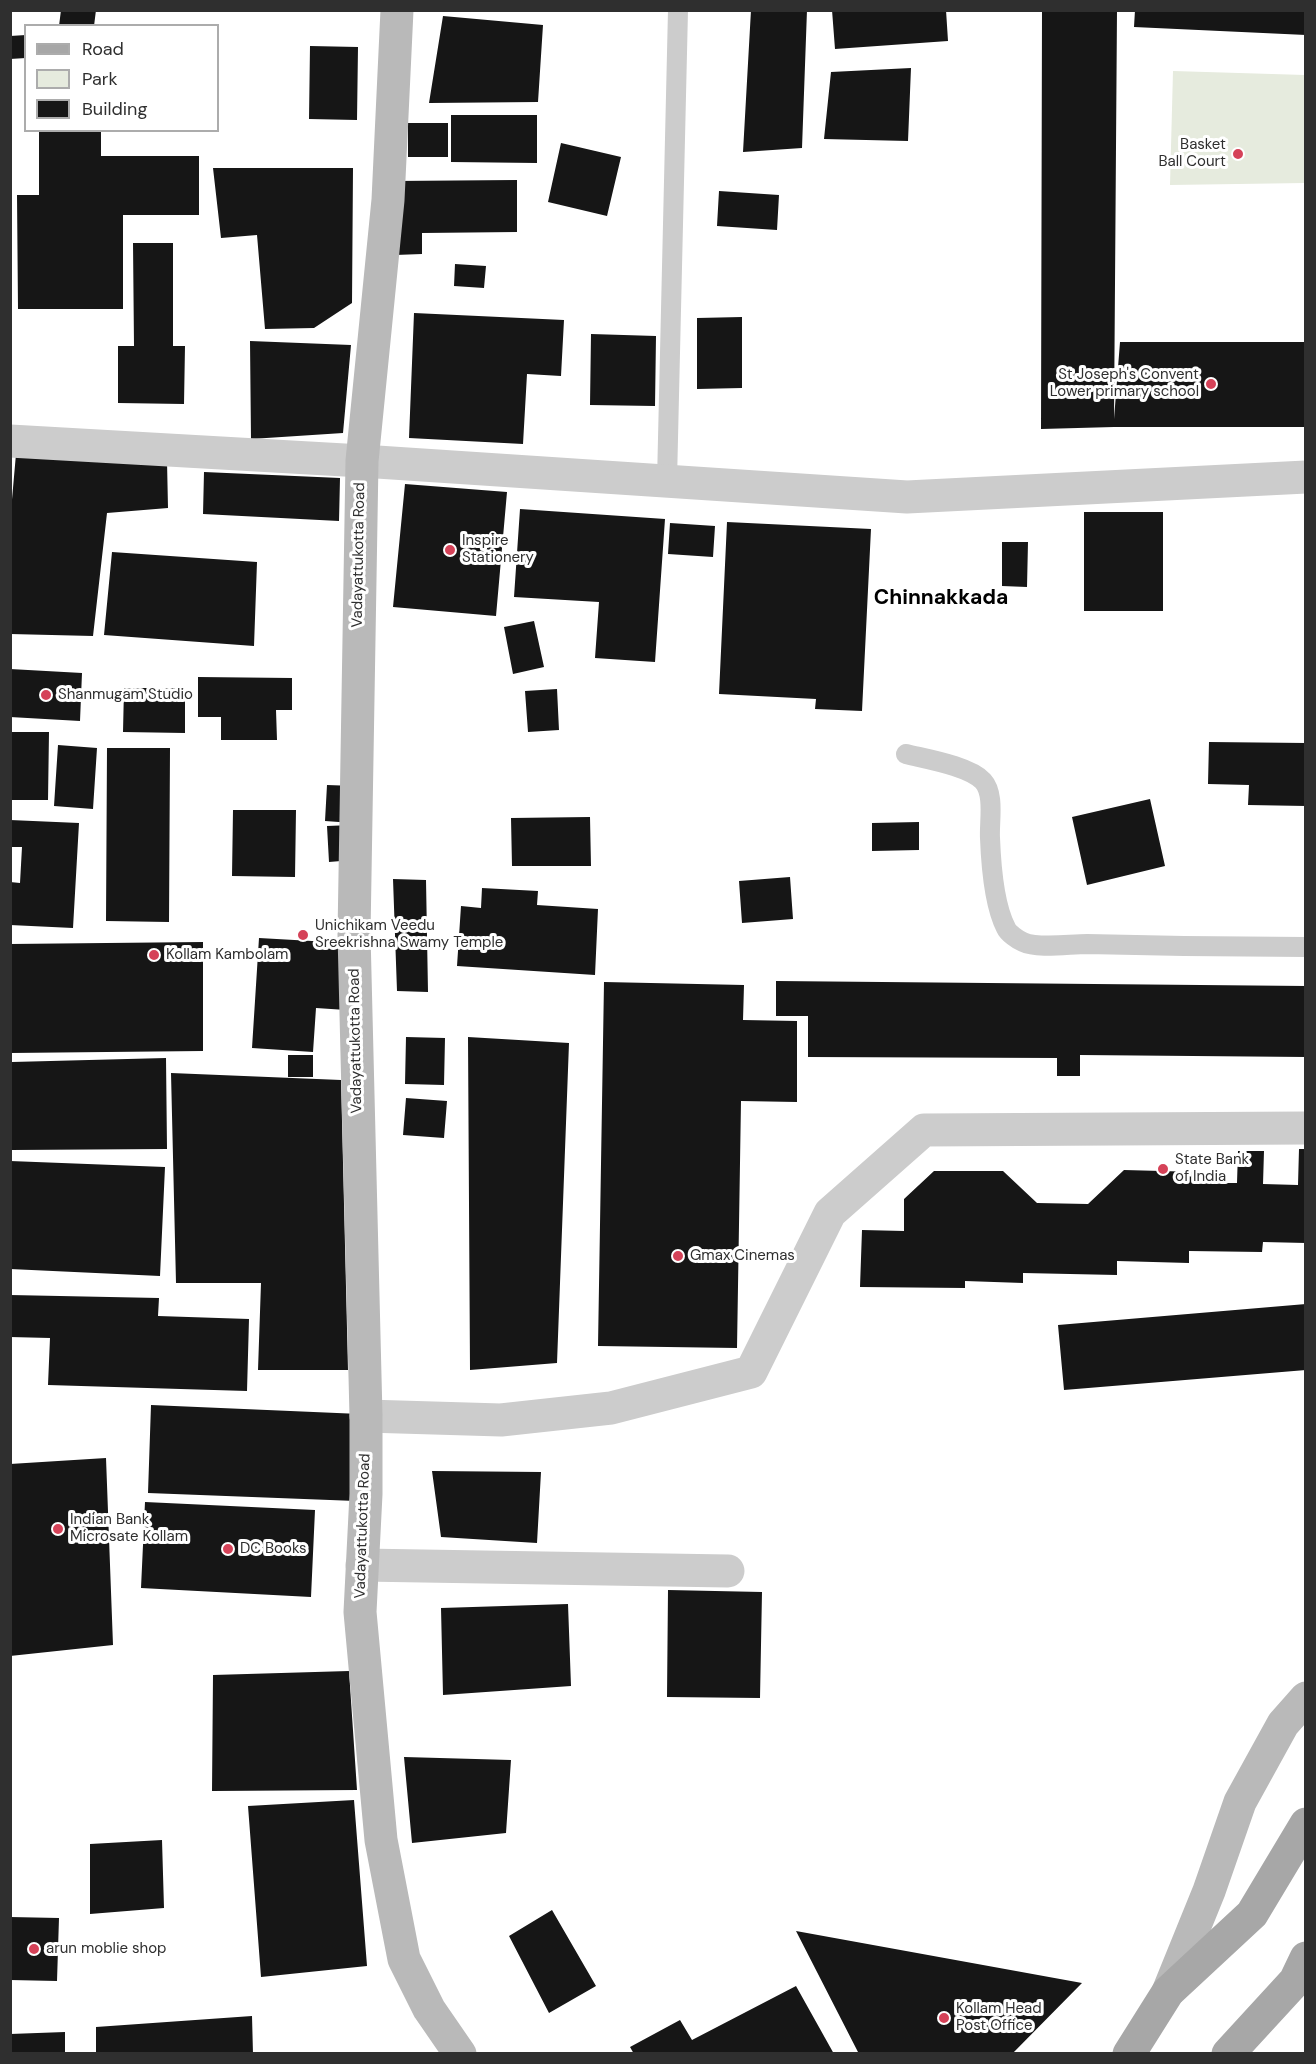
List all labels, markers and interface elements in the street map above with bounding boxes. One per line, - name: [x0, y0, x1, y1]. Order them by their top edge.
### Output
- legend: [24, 24, 219, 132]
- text: Road: [82, 37, 124, 61]
- text: Park: [82, 67, 118, 91]
- text: Building: [82, 97, 147, 121]
- place label: Basket Ball Court: [1158, 136, 1226, 171]
- marker: Basket Ball Court: [1231, 147, 1245, 161]
- place label: St Joseph's Convent Lower primary school: [1050, 366, 1199, 401]
- marker: St Joseph's Convent Lower primary school: [1204, 377, 1218, 391]
- street label: Vadayattukotta Road: [349, 482, 369, 628]
- place label: Inspire Stationery: [462, 532, 534, 567]
- marker: Inspire Stationery: [443, 543, 457, 557]
- district label: Chinnakkada: [874, 585, 1008, 611]
- place label: Shanmugam Studio: [58, 686, 193, 704]
- marker: Shanmugam Studio: [39, 688, 53, 702]
- place label: Unichikam Veedu Sreekrishna Swamy Temple: [315, 917, 503, 952]
- marker: Unichikam Veedu Sreekrishna Swamy Temple: [296, 928, 310, 942]
- place label: Kollam Kambolam: [166, 946, 288, 964]
- marker: Kollam Kambolam: [147, 948, 161, 962]
- street label: Vadayattukotta Road: [346, 968, 366, 1114]
- place label: State Bank of India: [1175, 1151, 1249, 1186]
- marker: State Bank of India: [1156, 1162, 1170, 1176]
- place label: Gmax Cinemas: [690, 1247, 795, 1265]
- marker: Gmax Cinemas: [671, 1249, 685, 1263]
- street label: Vadayattukotta Road: [351, 1453, 375, 1599]
- place label: Indian Bank Microsate Kollam: [70, 1511, 188, 1546]
- marker: Indian Bank Microsate Kollam: [51, 1522, 65, 1536]
- place label: DC Books: [240, 1540, 307, 1558]
- marker: DC Books: [221, 1542, 235, 1556]
- place label: arun moblie shop: [46, 1940, 166, 1958]
- marker: arun moblie shop: [27, 1942, 41, 1956]
- place label: Kollam Head Post Office: [956, 2000, 1042, 2035]
- marker: Kollam Head Post Office: [937, 2011, 951, 2025]

